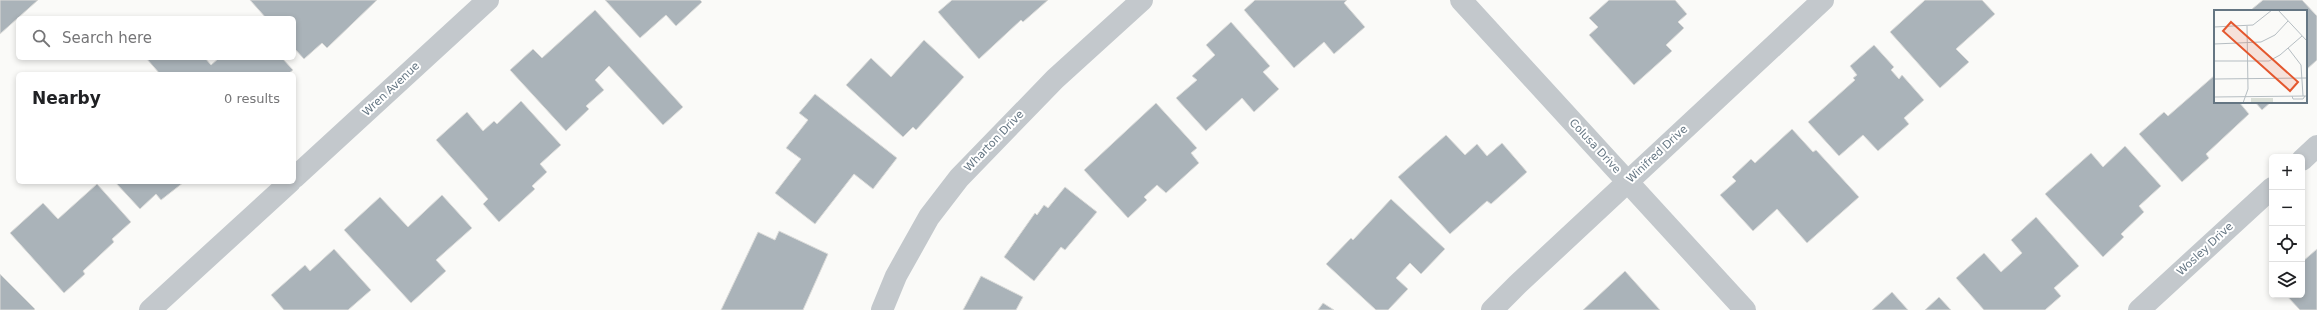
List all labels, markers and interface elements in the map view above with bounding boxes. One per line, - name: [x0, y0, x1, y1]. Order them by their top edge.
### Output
- inset map: [2214, 10, 2307, 103]
- search box: [16, 16, 296, 60]
- icon: search: [30, 27, 52, 49]
- text: Search here: [62, 29, 152, 47]
- street label: Wren Avenue: [360, 59, 422, 119]
- text: Nearby: [32, 88, 101, 108]
- text: 0 results: [224, 91, 280, 106]
- street label: Wharton Drive: [962, 108, 1027, 174]
- street label: Colusa Drive: [1566, 116, 1624, 176]
- street label: Winifred Drive: [1624, 122, 1690, 186]
- map controls: [2269, 154, 2305, 298]
- button: +: [2269, 154, 2305, 190]
- button: −: [2269, 190, 2305, 226]
- street label: Wosley Drive: [2174, 220, 2236, 278]
- button: locate: [2269, 226, 2305, 262]
- button: layers: [2269, 262, 2305, 298]

